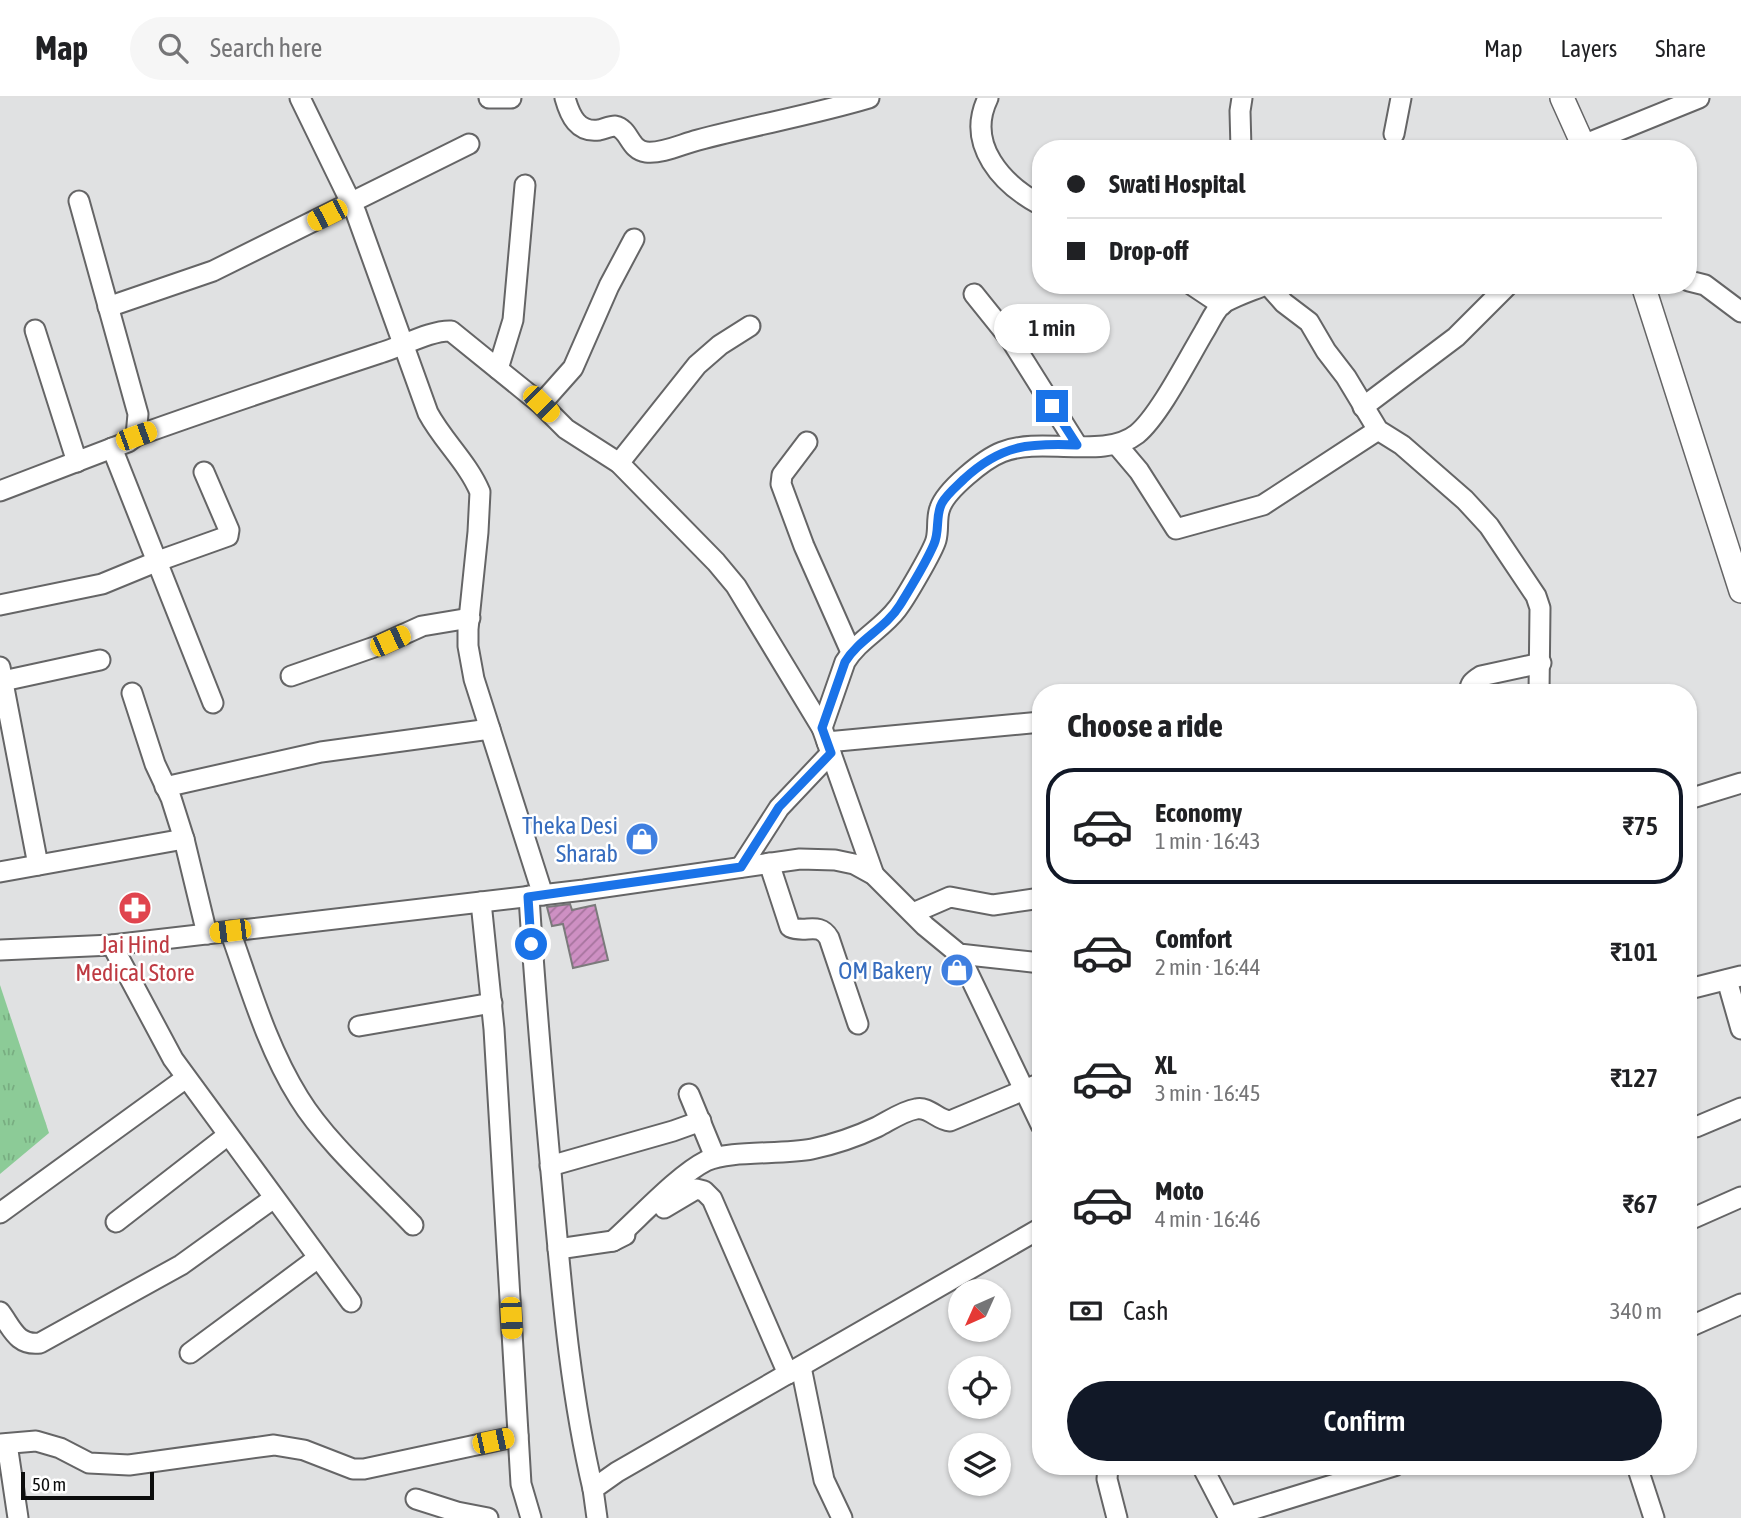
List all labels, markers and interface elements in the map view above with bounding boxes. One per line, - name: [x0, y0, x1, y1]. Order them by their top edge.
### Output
- search box: [130, 17, 620, 80]
- text: Map: [35, 29, 88, 67]
- icon: search: [154, 29, 192, 67]
- text: Search here: [210, 33, 322, 63]
- text: Map: [1484, 35, 1523, 62]
- text: Layers: [1561, 35, 1617, 62]
- text: Share: [1655, 35, 1706, 62]
- text: Swati Hospital: [1109, 169, 1245, 199]
- car: [304, 196, 351, 234]
- text: Drop-off: [1109, 236, 1189, 266]
- callout: 1 min: [994, 304, 1110, 354]
- text: 1 min: [1029, 315, 1075, 341]
- car: [519, 382, 564, 426]
- route end: [1036, 390, 1068, 422]
- car: [113, 419, 160, 453]
- car: [367, 623, 414, 659]
- text: Choose a ride: [1067, 707, 1223, 744]
- icon: car: [1071, 795, 1134, 858]
- text: Economy: [1155, 798, 1242, 828]
- text: ₹75: [1622, 811, 1658, 841]
- place label: Theka Desi Sharab: [522, 812, 618, 867]
- shop icon: Theka Desi Sharab: [623, 820, 661, 858]
- text: 1 min · 16:43: [1155, 828, 1261, 854]
- pharmacy icon: Jai Hind Medical Store: [116, 889, 154, 927]
- car: [208, 918, 253, 944]
- icon: car: [1071, 921, 1134, 984]
- text: Comfort: [1155, 924, 1232, 954]
- route start: [515, 928, 547, 960]
- place label: Jai Hind Medical Store: [75, 931, 195, 986]
- text: ₹101: [1610, 937, 1658, 967]
- shop icon: OM Bakery: [938, 951, 976, 989]
- text: 2 min · 16:44: [1155, 954, 1261, 980]
- place label: OM Bakery: [838, 957, 932, 984]
- icon: car: [1071, 1047, 1134, 1110]
- text: XL: [1155, 1050, 1177, 1080]
- text: ₹127: [1610, 1063, 1658, 1093]
- text: 3 min · 16:45: [1155, 1080, 1261, 1106]
- icon: car: [1071, 1173, 1134, 1236]
- text: Moto: [1155, 1176, 1204, 1206]
- text: ₹67: [1622, 1189, 1658, 1219]
- text: 4 min · 16:46: [1155, 1206, 1261, 1232]
- north arrow: [948, 1279, 1012, 1342]
- map controls: [948, 1279, 1011, 1496]
- icon: cash: [1067, 1292, 1105, 1330]
- car: [500, 1296, 523, 1340]
- text: Cash: [1123, 1296, 1169, 1326]
- text: 340 m: [1610, 1298, 1662, 1324]
- button: locate: [948, 1356, 1011, 1419]
- button: Confirm: [1067, 1381, 1662, 1461]
- car: [471, 1426, 516, 1456]
- button: layers: [948, 1433, 1011, 1496]
- scale bar: [21, 1469, 154, 1501]
- text: 50 m: [32, 1473, 66, 1495]

